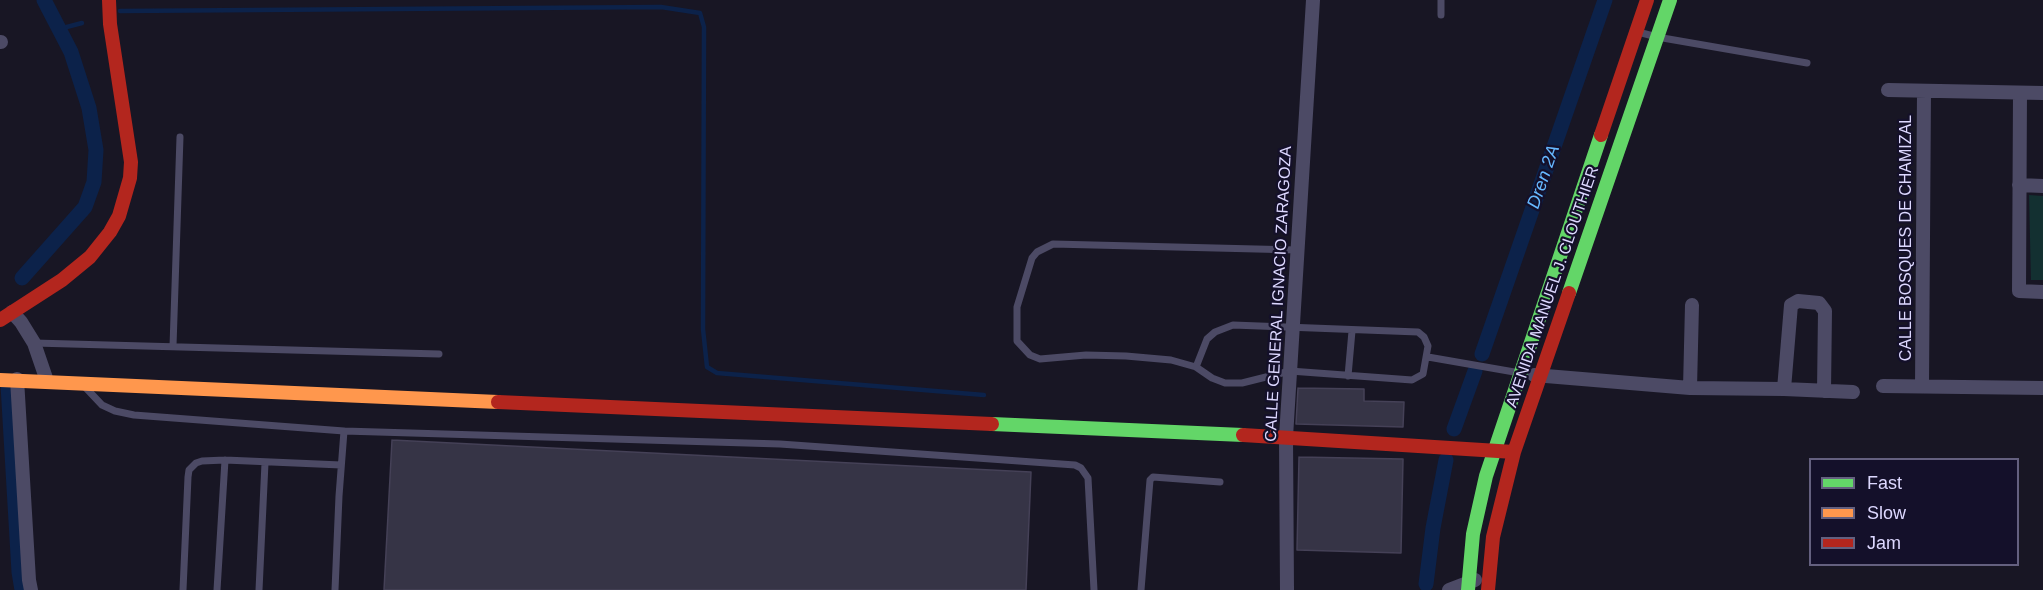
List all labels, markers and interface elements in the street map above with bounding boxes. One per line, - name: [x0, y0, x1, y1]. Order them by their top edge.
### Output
- street label: CALLE BOSQUES DE CHAMIZAL: [1897, 115, 1917, 361]
- water label: Dren 2A: [1523, 142, 1565, 212]
- street label: CALLE GENERAL IGNACIO ZARAGOZA: [1262, 146, 1296, 442]
- street label: AVENIDA MANUEL J. CLOUTHIER: [1503, 164, 1603, 410]
- legend: [1809, 458, 2019, 566]
- text: Fast: [1867, 473, 1902, 493]
- text: Slow: [1867, 503, 1906, 523]
- text: Jam: [1867, 533, 1901, 553]

